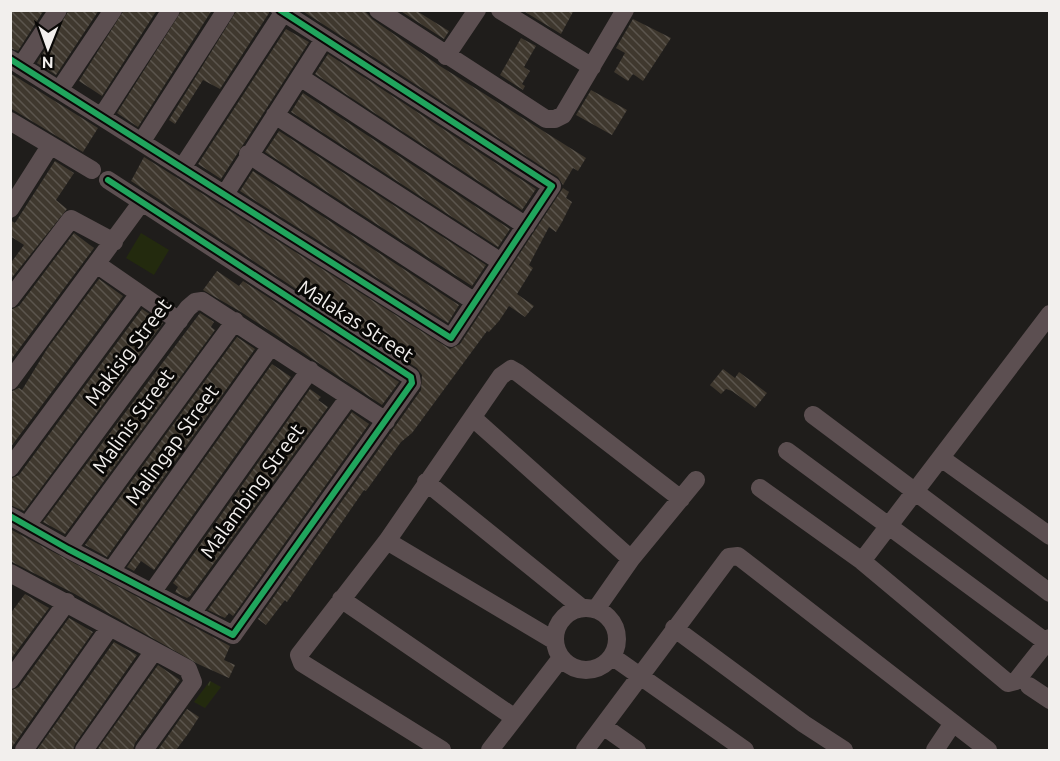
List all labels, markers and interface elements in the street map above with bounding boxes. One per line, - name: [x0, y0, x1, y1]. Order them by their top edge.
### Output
- north arrow: [18, 18, 78, 78]
- text: N: [42, 54, 54, 72]
- street label: Malakas Street: [294, 275, 418, 366]
- street label: Makisig Street: [80, 294, 175, 410]
- street label: Malinis Street: [87, 364, 178, 477]
- street label: Malingap Street: [120, 380, 223, 509]
- street label: Malambing Street: [195, 419, 308, 562]

